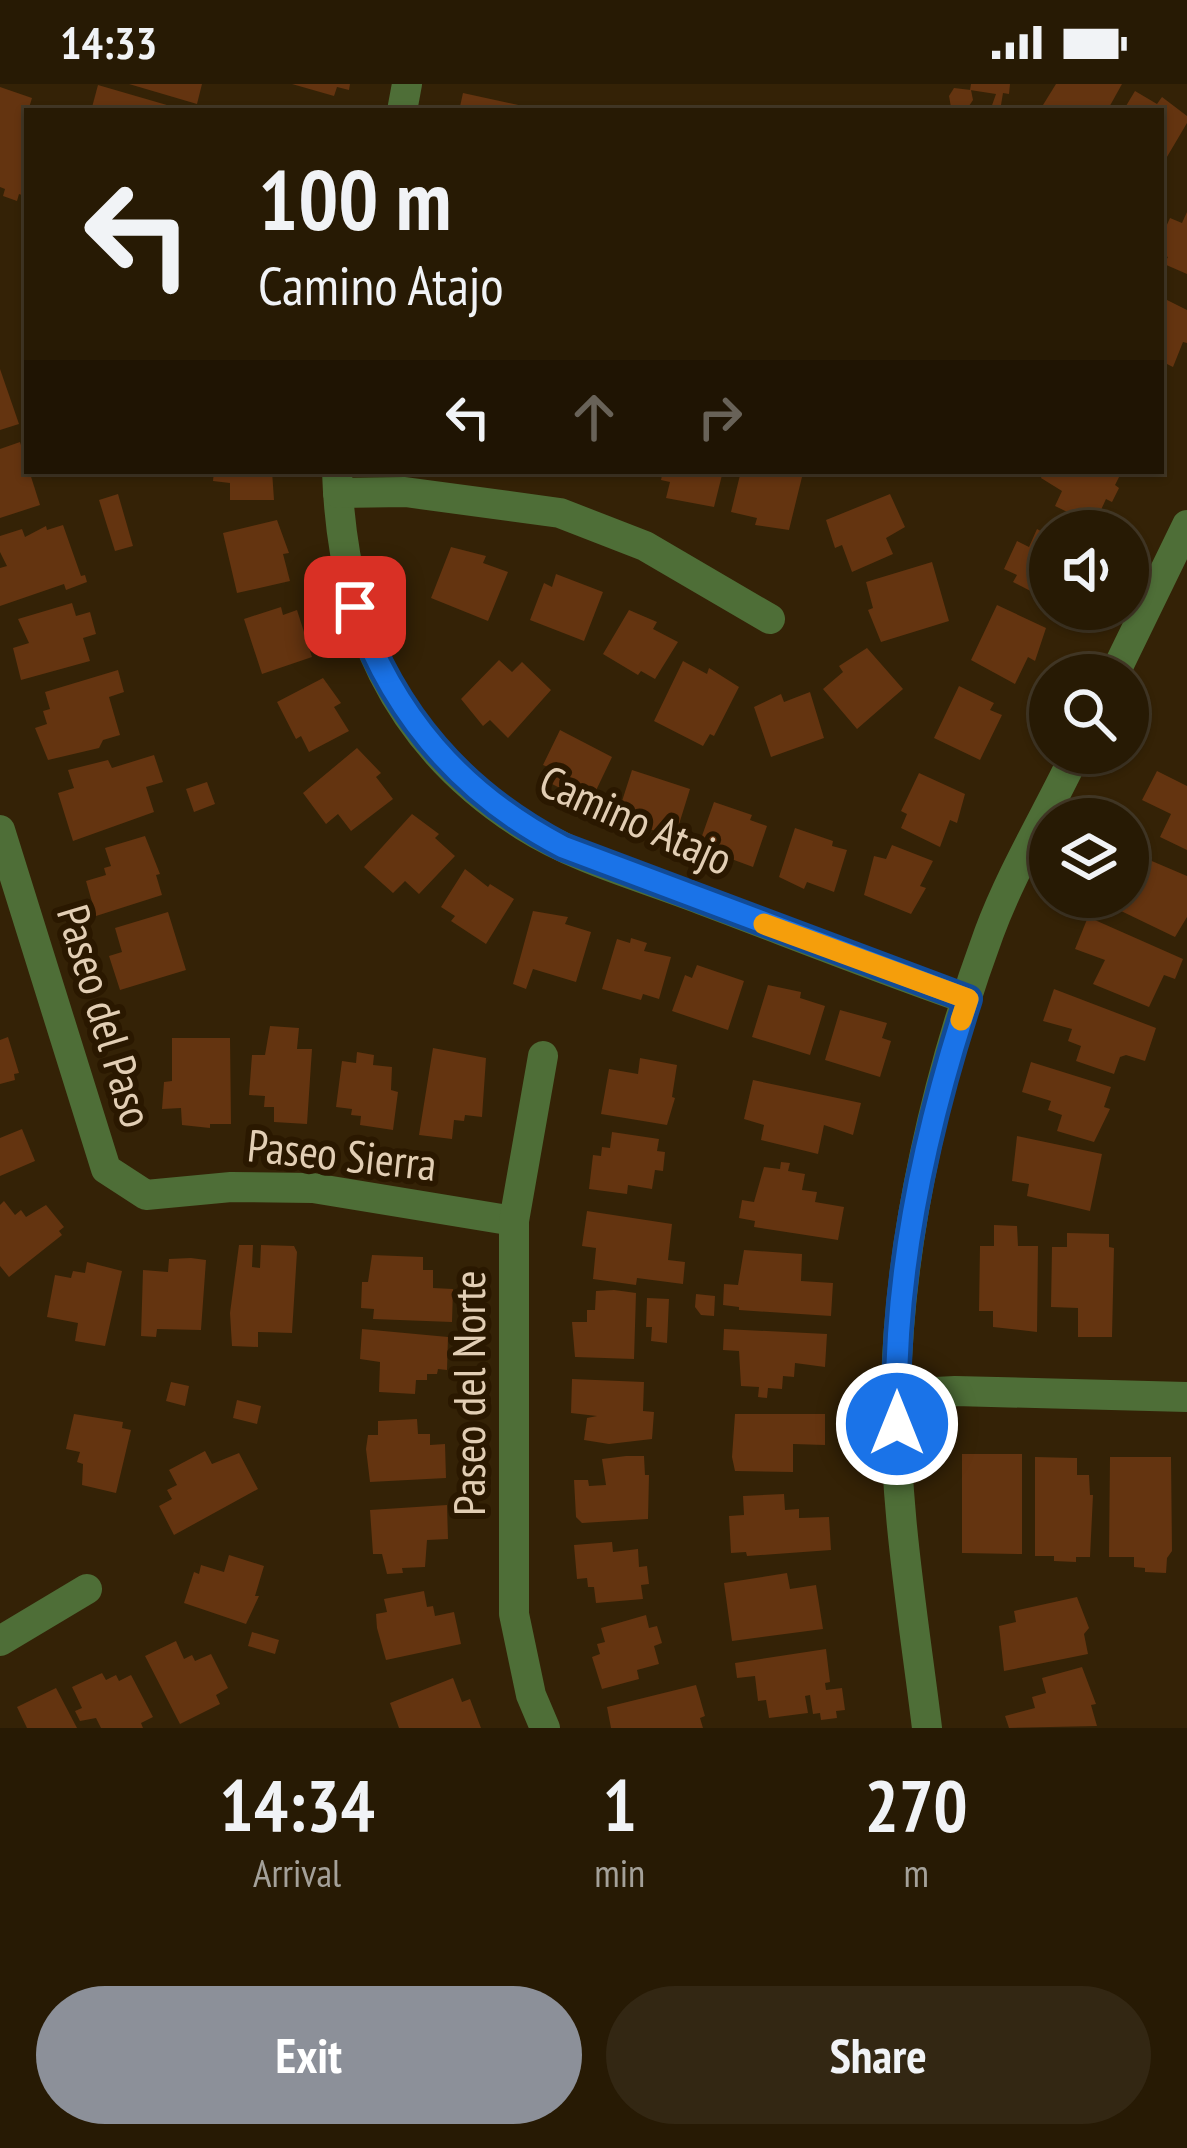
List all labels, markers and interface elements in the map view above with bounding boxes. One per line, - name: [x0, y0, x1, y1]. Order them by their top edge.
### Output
- text: 14:33: [60, 13, 157, 71]
- text: 100 m: [258, 144, 451, 253]
- icon: left: [60, 156, 216, 312]
- text: Camino Atajo: [258, 250, 504, 320]
- icon: left: [435, 384, 501, 450]
- icon: ahead: [561, 384, 627, 450]
- icon: right: [687, 384, 753, 450]
- map controls: [1029, 510, 1149, 918]
- button: sound: [1029, 510, 1149, 630]
- pin: [304, 556, 406, 658]
- icon: arrive: [322, 574, 388, 640]
- button: search: [1029, 654, 1149, 774]
- street label: Camino Atajo: [531, 751, 742, 887]
- button: layers: [1029, 798, 1149, 918]
- street label: Paseo del Paso: [45, 898, 167, 1134]
- street label: Paseo Sierra: [245, 1115, 439, 1193]
- street label: Paseo del Norte: [439, 1270, 497, 1516]
- position arrow: [834, 1361, 960, 1487]
- text: 14:34: [219, 1758, 375, 1851]
- text: 1: [603, 1758, 637, 1851]
- text: 270: [864, 1758, 968, 1851]
- text: Arrival: [253, 1847, 341, 1898]
- text: min: [594, 1847, 645, 1898]
- text: m: [903, 1847, 929, 1898]
- button: Exit: [36, 1986, 582, 2124]
- button: Share: [606, 1986, 1151, 2124]

